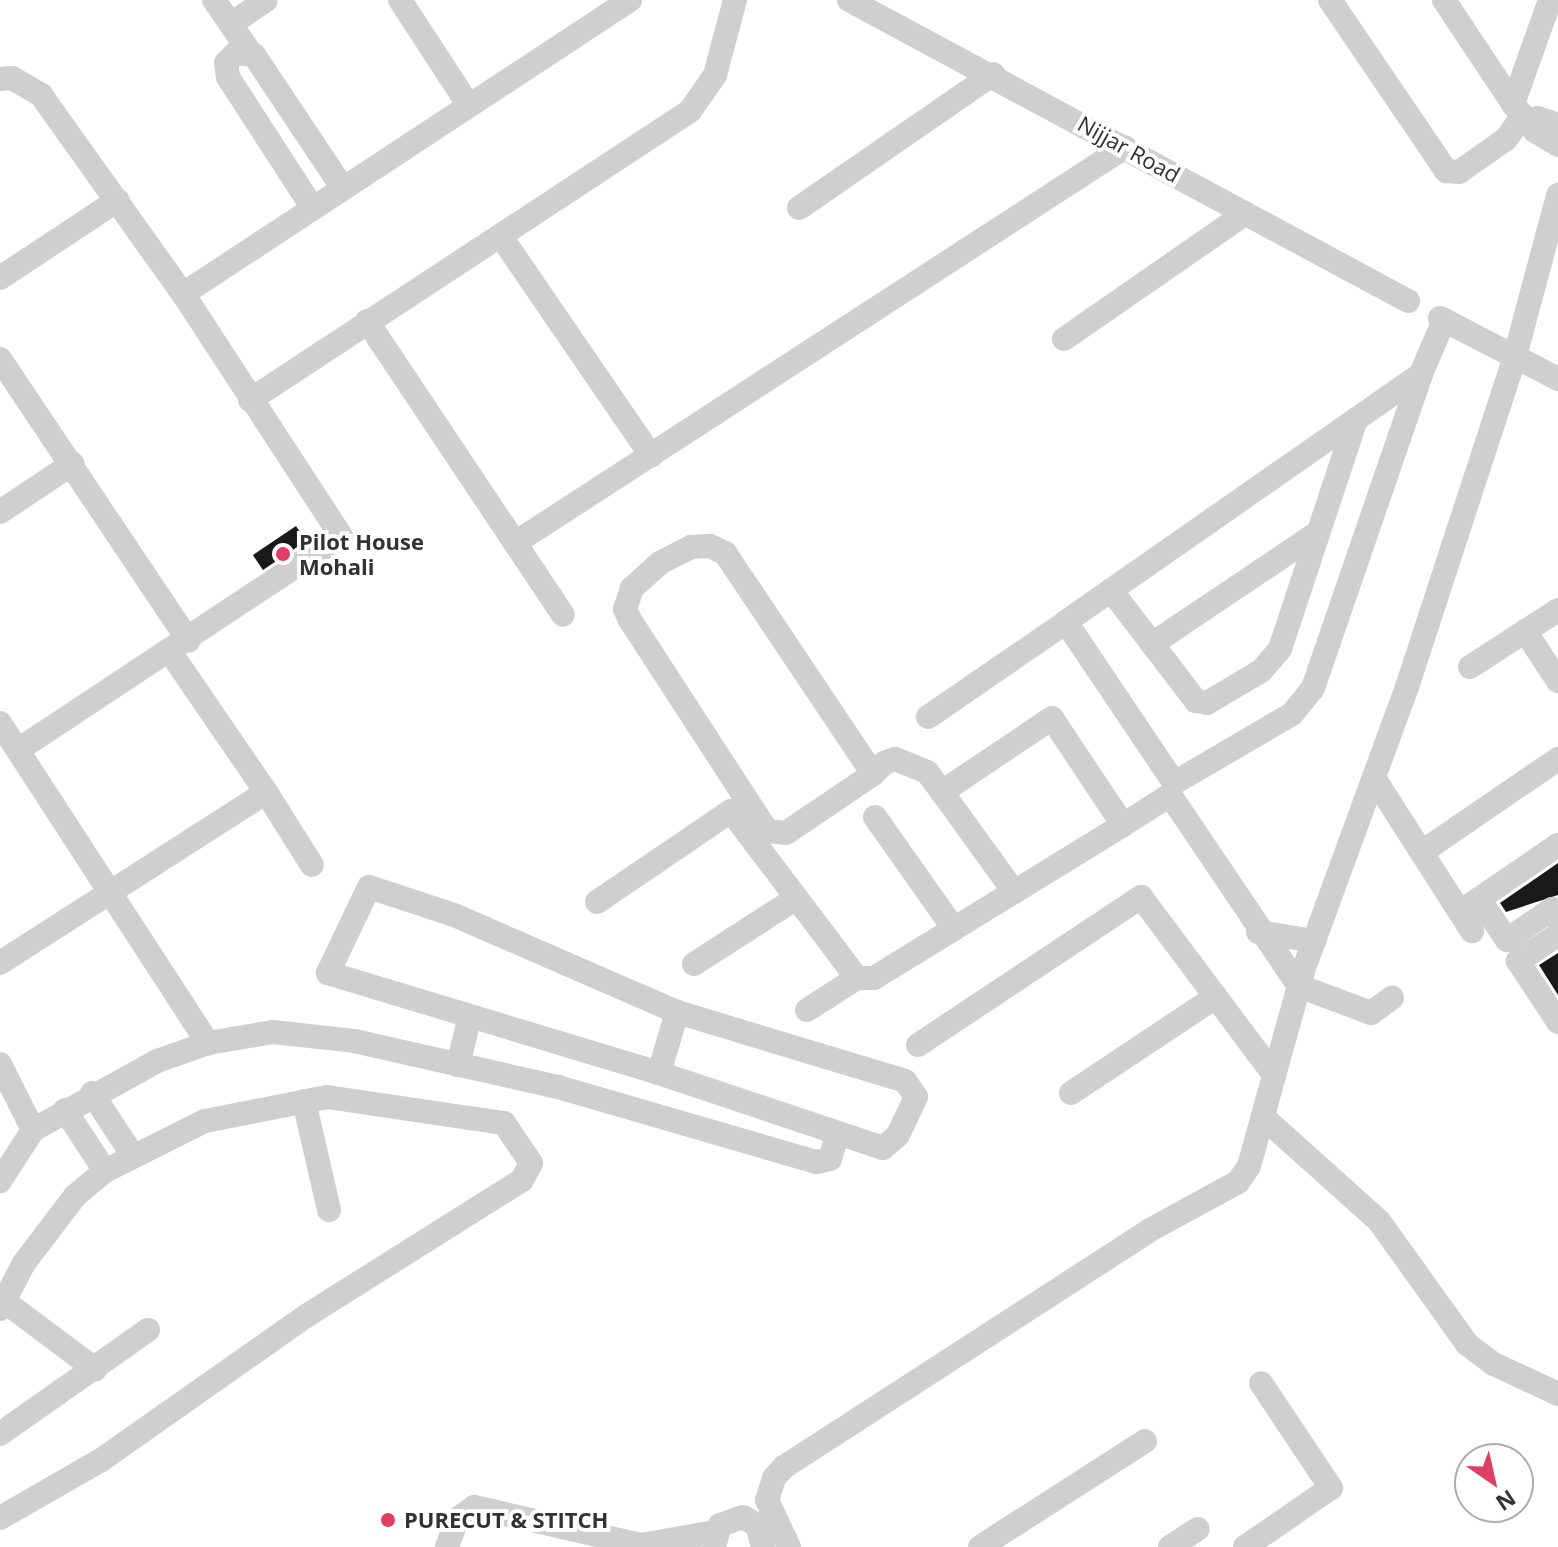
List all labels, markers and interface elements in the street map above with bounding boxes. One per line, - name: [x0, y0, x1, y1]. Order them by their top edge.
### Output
- street label: Nijjar Road: [1073, 110, 1185, 188]
- place label: Pilot House Mohali: [299, 528, 424, 580]
- marker: Pilot House Mohali: [274, 545, 292, 563]
- north arrow: [1454, 1443, 1534, 1523]
- text: N: [1491, 1484, 1522, 1519]
- place label: PURECUT & STITCH: [404, 1507, 608, 1533]
- marker: PURECUT & STITCH: [379, 1511, 397, 1529]

